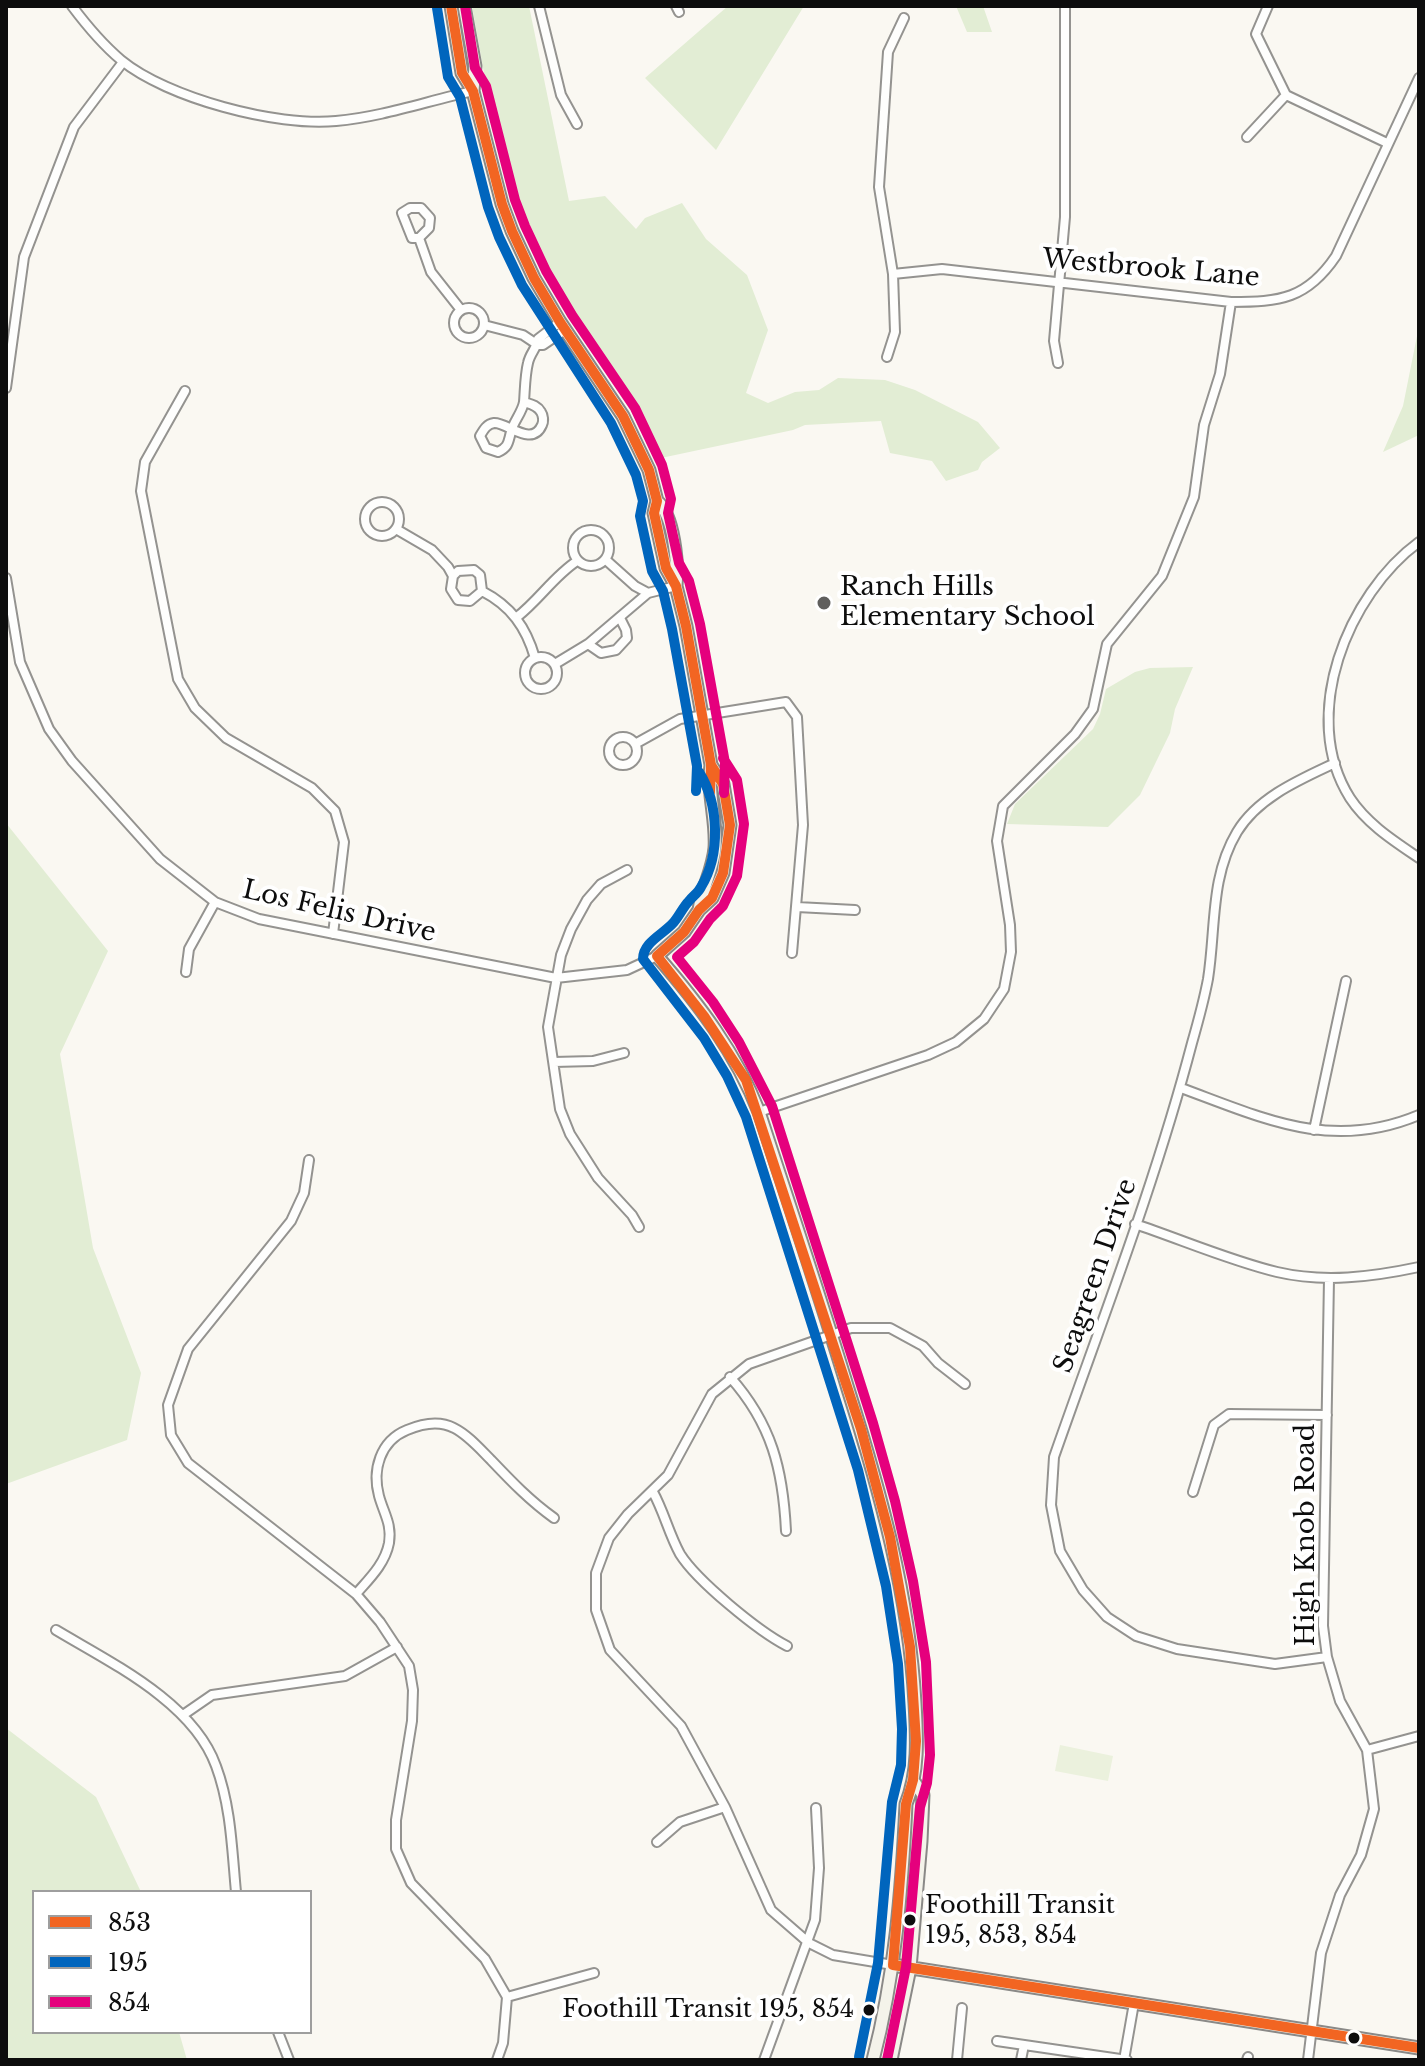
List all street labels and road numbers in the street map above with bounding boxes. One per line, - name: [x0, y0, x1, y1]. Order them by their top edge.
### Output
- street label: Westbrook Lane: [1041, 244, 1261, 294]
- street label: Los Felis Drive: [239, 875, 439, 949]
- street label: Seagreen Drive: [1048, 1175, 1144, 1377]
- street label: High Knob Road: [1291, 1424, 1323, 1646]

